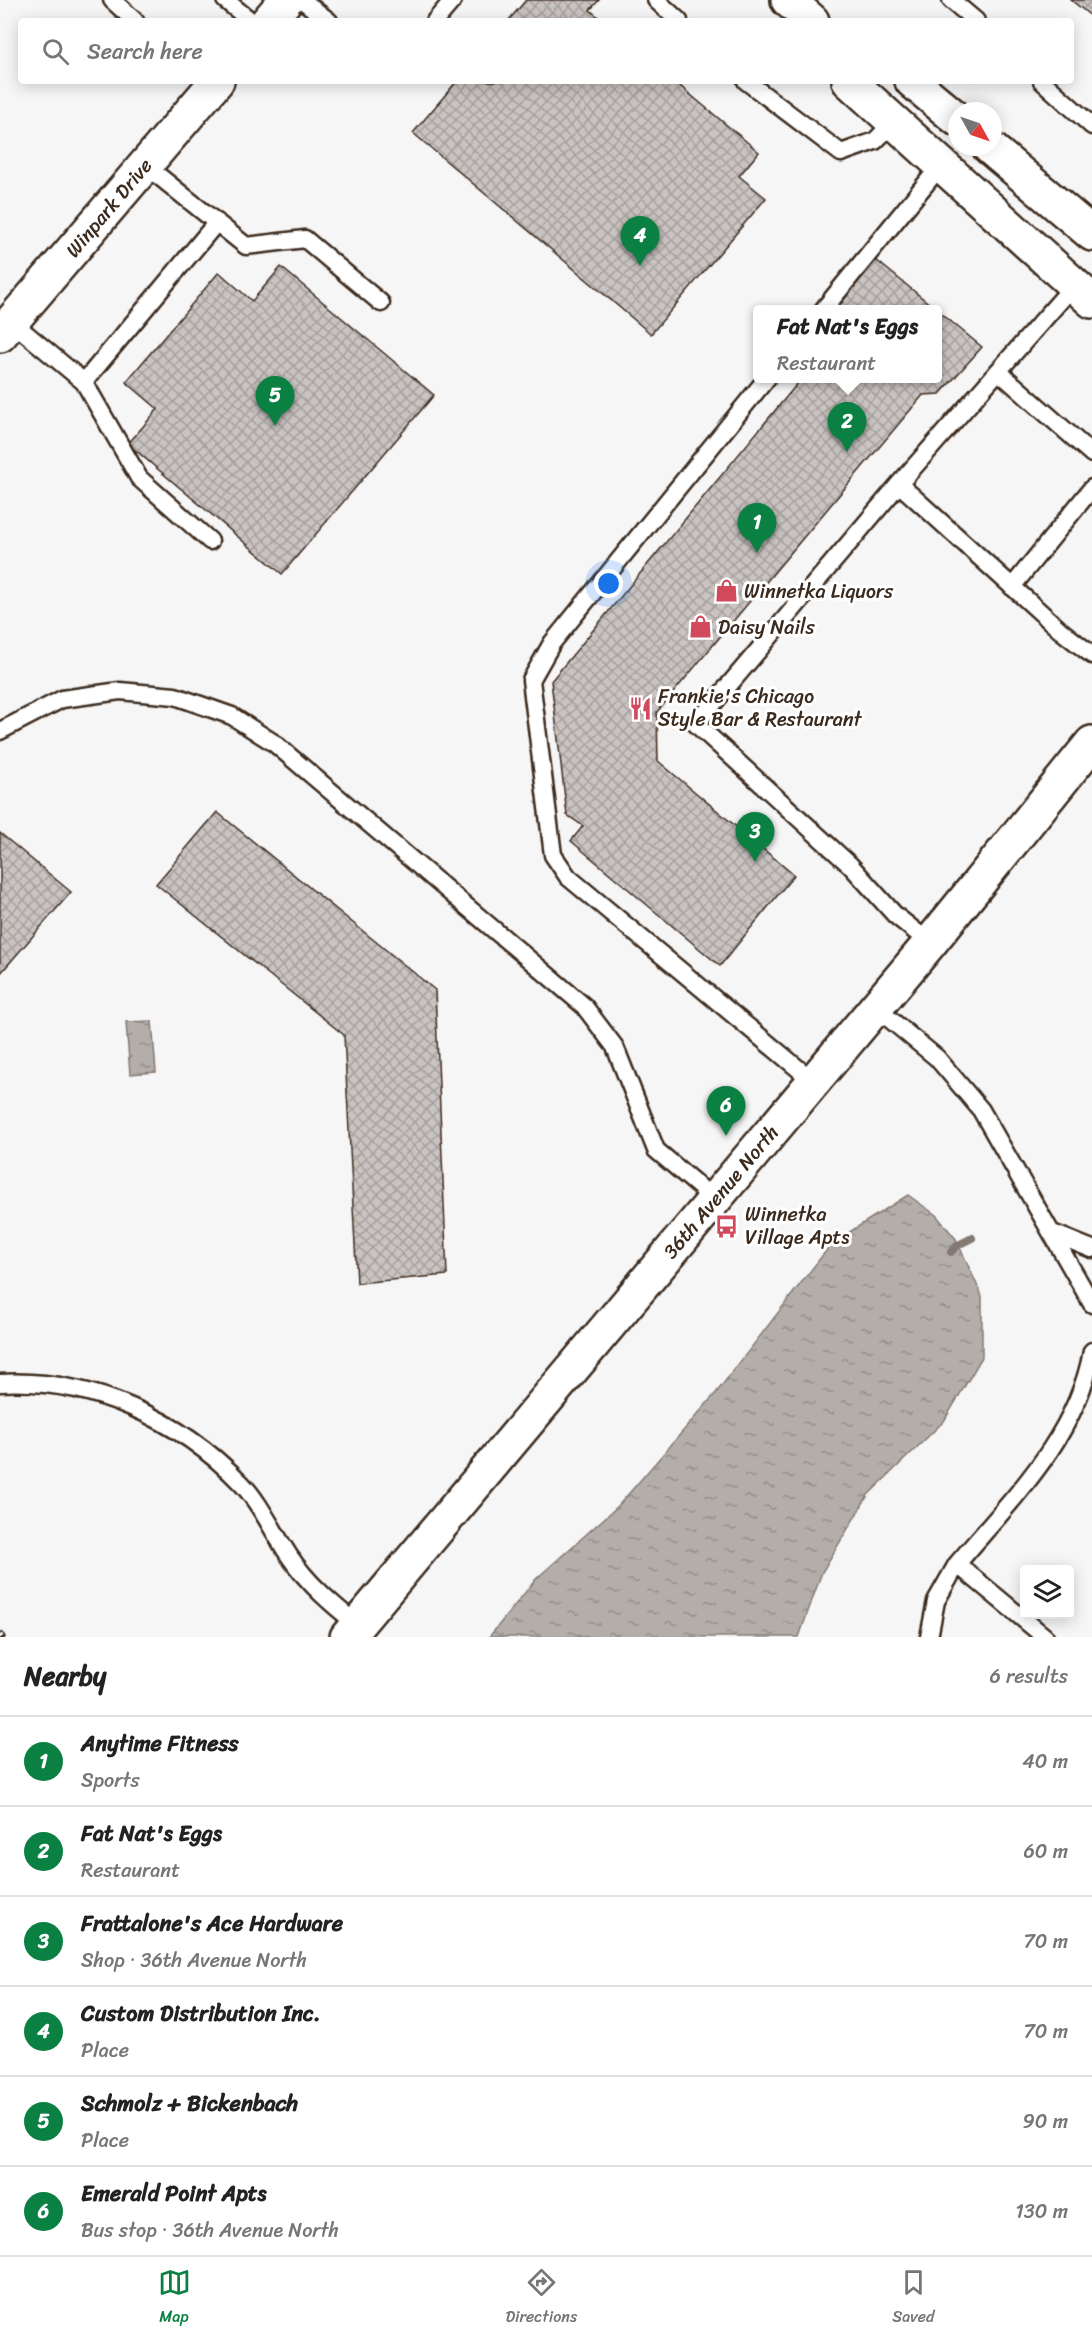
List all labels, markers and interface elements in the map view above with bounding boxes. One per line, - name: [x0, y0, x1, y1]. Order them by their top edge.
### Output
- search box: [18, 18, 1074, 84]
- text: Search here: [87, 32, 203, 71]
- icon: search: [39, 35, 72, 68]
- north arrow: [948, 102, 1002, 156]
- street label: Winpark Drive: [57, 150, 161, 266]
- pin: 4: [620, 216, 660, 266]
- popup: [753, 305, 942, 383]
- text: Fat Nat's Eggs: [777, 307, 918, 346]
- text: Restaurant: [777, 346, 876, 381]
- pin: 5: [256, 376, 294, 426]
- pin: 2: [828, 402, 866, 452]
- pin: 1: [738, 504, 777, 553]
- your location: [594, 569, 623, 598]
- place label: Winnetka Liquors: [744, 574, 894, 609]
- shop icon: Winnetka Liquors: [713, 578, 739, 604]
- place label: Daisy Nails: [718, 610, 816, 645]
- shop icon: Daisy Nails: [687, 614, 713, 640]
- place label: Frankie's Chicago Style Bar & Restaurant: [658, 679, 863, 737]
- restaurant icon: Frankie's Chicago Style Bar & Restaurant: [627, 695, 653, 721]
- pin: 3: [736, 812, 774, 862]
- pin: 6: [706, 1086, 746, 1136]
- street label: 36th Avenue North: [654, 1117, 788, 1267]
- place label: Winnetka Village Apts: [745, 1197, 850, 1255]
- bus stop icon: Winnetka Village Apts: [714, 1213, 740, 1239]
- map controls: [1020, 1565, 1074, 1619]
- button: layers: [1020, 1565, 1074, 1619]
- text: Nearby: [24, 1653, 106, 1699]
- text: 6 results: [989, 1659, 1068, 1694]
- text: Anytime Fitness: [81, 1724, 239, 1763]
- text: 1: [39, 1744, 48, 1779]
- text: 40 m: [1022, 1744, 1068, 1779]
- text: Sports: [81, 1763, 140, 1798]
- text: Fat Nat's Eggs: [81, 1814, 222, 1853]
- text: 2: [38, 1834, 49, 1869]
- text: 60 m: [1023, 1834, 1068, 1869]
- text: Restaurant: [81, 1853, 180, 1888]
- text: Frattalone's Ace Hardware: [81, 1904, 343, 1943]
- text: 3: [38, 1924, 49, 1959]
- text: 70 m: [1023, 1924, 1068, 1959]
- text: Shop · 36th Avenue North: [81, 1943, 307, 1978]
- text: Custom Distribution Inc.: [81, 1994, 321, 2033]
- text: 4: [37, 2014, 50, 2049]
- text: 70 m: [1023, 2014, 1068, 2049]
- text: Place: [81, 2033, 129, 2068]
- text: Schmolz + Bickenbach: [81, 2084, 298, 2123]
- text: 5: [37, 2104, 50, 2139]
- text: 90 m: [1023, 2104, 1068, 2139]
- text: Place: [81, 2123, 129, 2158]
- text: Emerald Point Apts: [81, 2174, 267, 2213]
- text: 6: [38, 2194, 49, 2229]
- text: 130 m: [1015, 2194, 1068, 2229]
- text: Bus stop · 36th Avenue North: [81, 2213, 339, 2248]
- tab: Map: [158, 2266, 191, 2331]
- tab: Directions: [506, 2266, 577, 2331]
- tab: Saved: [892, 2266, 934, 2331]

